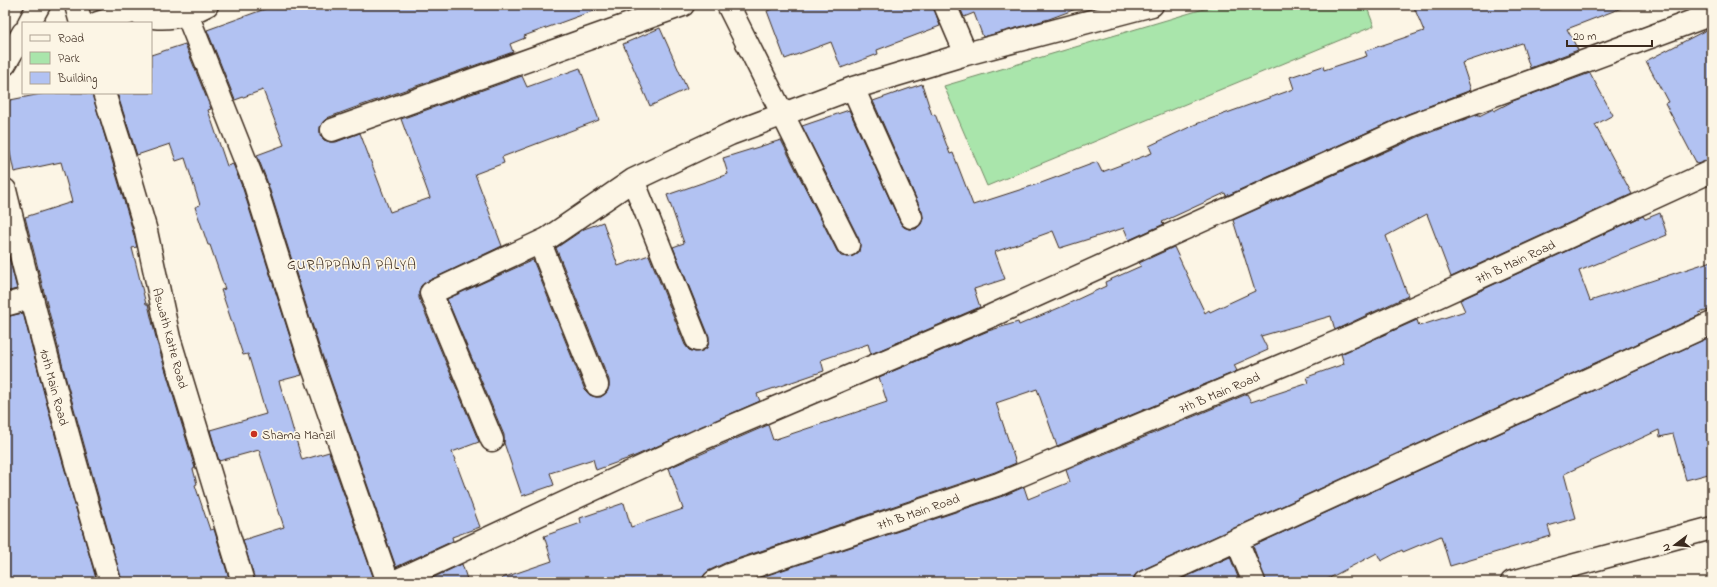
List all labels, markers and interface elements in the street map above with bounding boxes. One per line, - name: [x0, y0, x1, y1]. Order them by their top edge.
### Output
- legend: [22, 22, 152, 94]
- scale bar: [1567, 22, 1652, 48]
- text: 20 m: [1573, 28, 1596, 46]
- text: Road: [58, 30, 84, 48]
- text: Park: [58, 50, 80, 68]
- text: Building: [57, 70, 97, 89]
- street label: 7th B Main Road: [1472, 235, 1559, 289]
- district label: GURAPPANA PALYA: [287, 255, 417, 276]
- street label: Aswath Katte Road: [147, 286, 192, 391]
- street label: 10th Main Road: [34, 347, 73, 429]
- street label: 7th B Main Road: [1176, 368, 1264, 419]
- place label: Shama Manzil: [262, 426, 335, 445]
- marker: Shama Manzil: [249, 429, 259, 439]
- street label: 7th B Main Road: [875, 489, 963, 535]
- north arrow: [1655, 525, 1695, 565]
- text: N: [1658, 542, 1675, 553]

